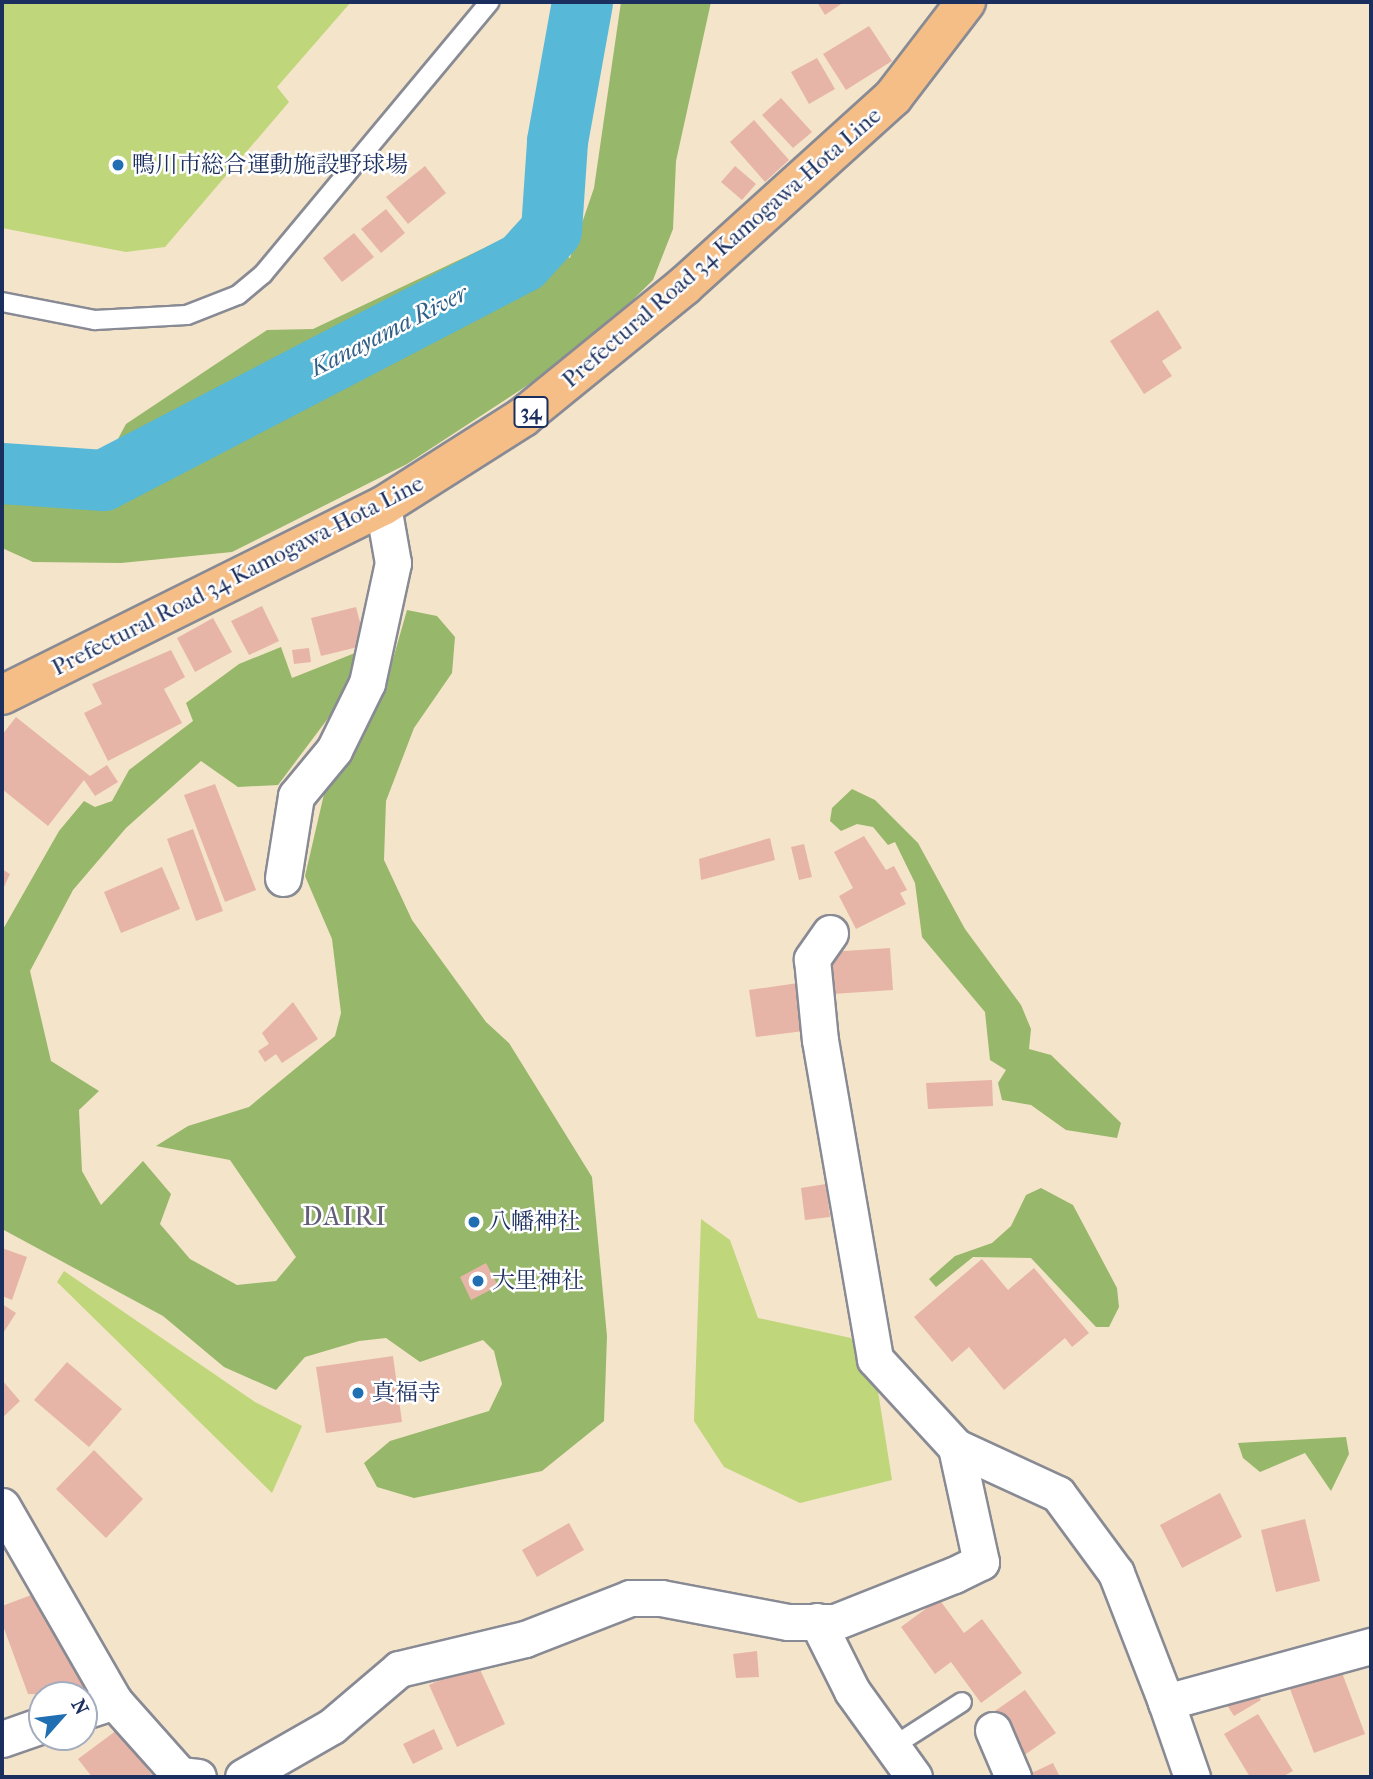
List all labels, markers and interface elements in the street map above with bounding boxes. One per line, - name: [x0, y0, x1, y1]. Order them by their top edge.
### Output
- street label: Prefectural Road 34 Kamogawa-Hota Line: [557, 102, 887, 394]
- place label: 鴨川市総合運動施設野球場: [132, 151, 408, 179]
- marker: 鴨川市総合運動施設野球場: [110, 157, 126, 173]
- water label: Kanayama River: [306, 279, 472, 383]
- road number: 34: [512, 394, 550, 430]
- street label: Prefectural Road 34 Kamogawa-Hota Line: [48, 470, 428, 682]
- district label: DAIRI: [303, 1201, 387, 1233]
- place label: 八幡神社: [488, 1208, 580, 1236]
- marker: 八幡神社: [466, 1214, 482, 1230]
- place label: 大里神社: [492, 1267, 584, 1295]
- marker: 大里神社: [470, 1273, 486, 1289]
- place label: 真福寺: [372, 1379, 441, 1407]
- marker: 真福寺: [350, 1385, 366, 1401]
- north arrow: [28, 1681, 98, 1751]
- text: N: [67, 1696, 93, 1719]

